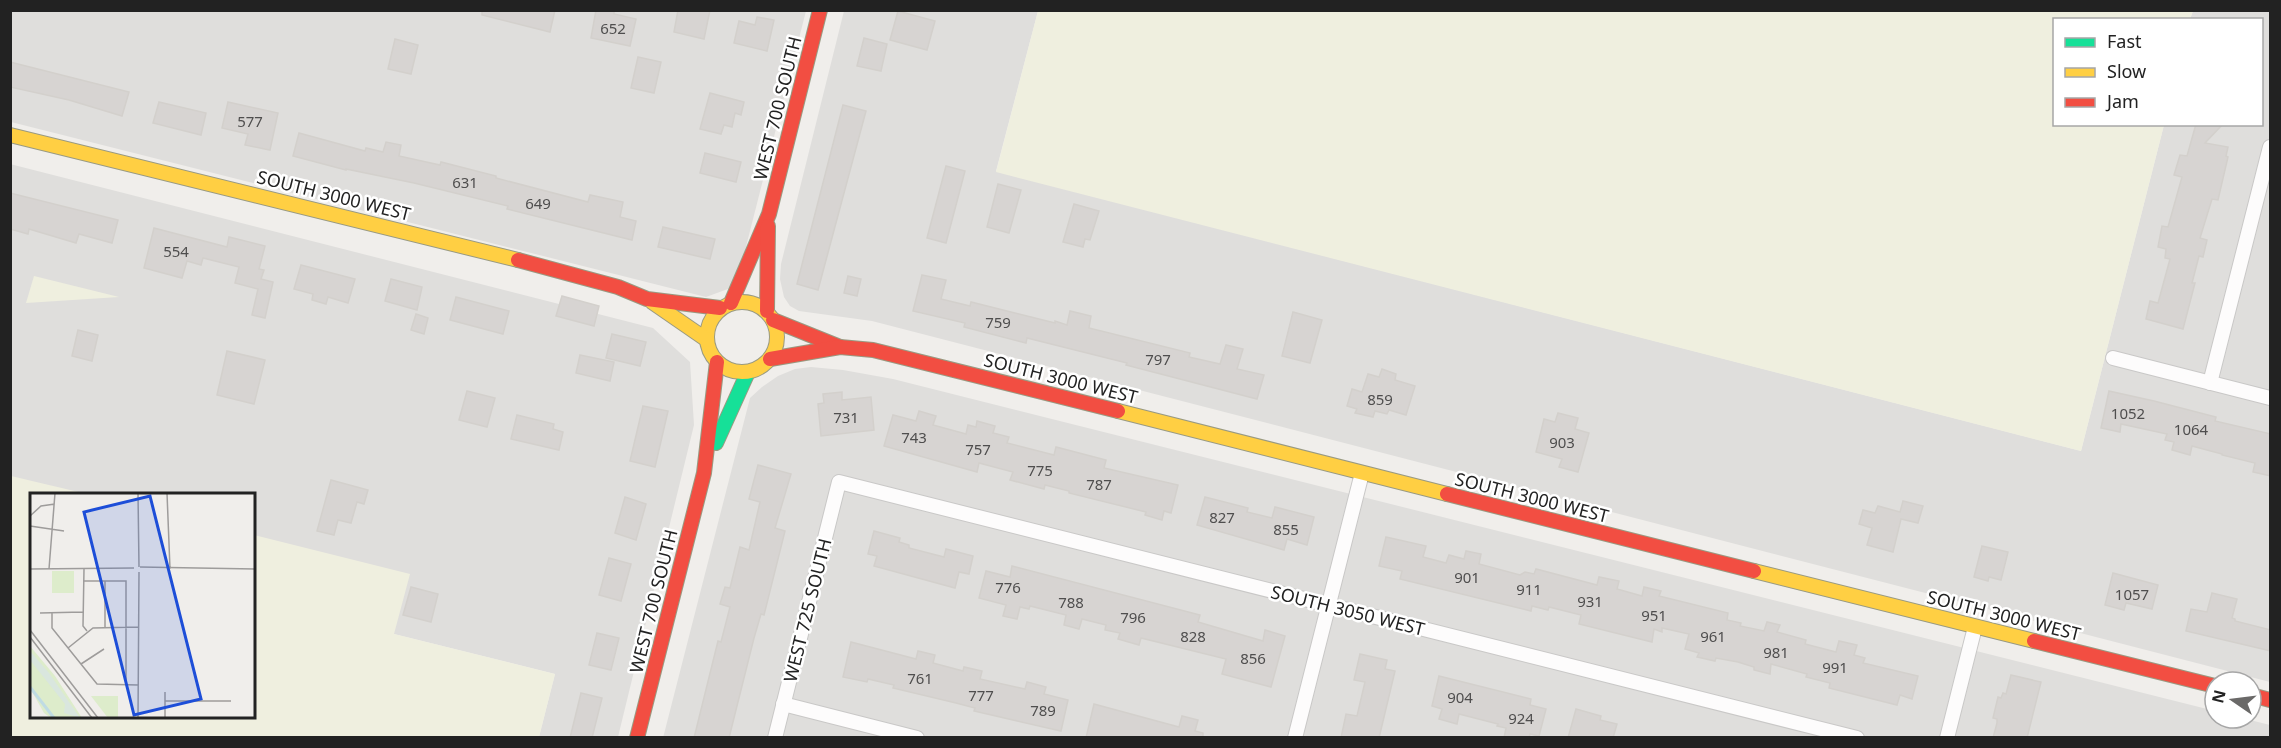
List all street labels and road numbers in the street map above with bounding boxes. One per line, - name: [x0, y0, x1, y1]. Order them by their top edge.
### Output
- street label: WEST 700 SOUTH: [748, 34, 806, 182]
- street label: SOUTH 3000 WEST: [255, 164, 413, 226]
- street label: SOUTH 3000 WEST: [982, 347, 1140, 409]
- street label: SOUTH 3000 WEST: [1453, 466, 1611, 528]
- street label: WEST 700 SOUTH: [624, 527, 682, 675]
- street label: WEST 725 SOUTH: [778, 536, 836, 684]
- street label: SOUTH 3050 WEST: [1269, 579, 1427, 641]
- street label: SOUTH 3000 WEST: [1925, 584, 2083, 646]

